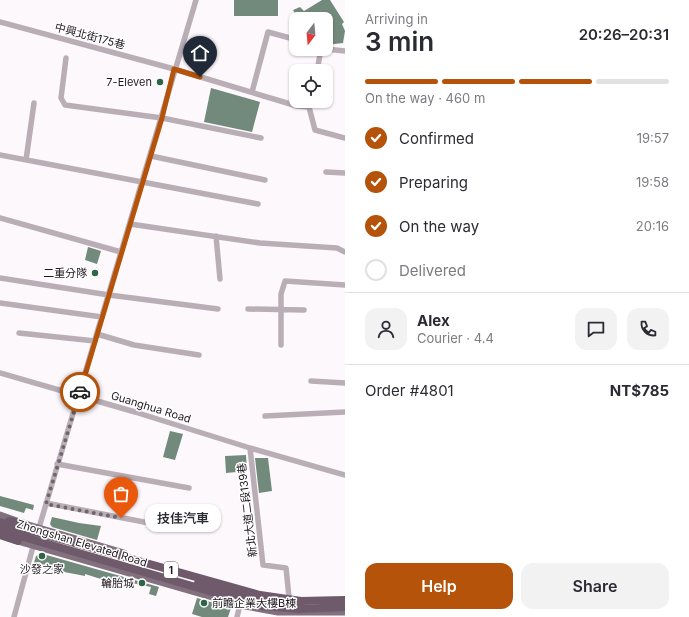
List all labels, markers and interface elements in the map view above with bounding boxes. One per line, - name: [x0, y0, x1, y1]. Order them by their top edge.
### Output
- text: Arriving in: [365, 11, 428, 27]
- north arrow: [289, 12, 333, 56]
- map controls: [289, 12, 333, 108]
- street label: 中興北街175巷: [53, 20, 127, 52]
- text: 20:26–20:31: [579, 25, 669, 44]
- text: 3 min: [365, 26, 434, 57]
- pin: [183, 36, 217, 77]
- icon: home: [189, 42, 211, 64]
- button: locate: [289, 64, 333, 108]
- place label: 7-Eleven: [106, 75, 152, 89]
- marker: 7-Eleven: [155, 77, 165, 87]
- text: On the way · 460 m: [365, 90, 485, 106]
- icon: check: [365, 127, 387, 149]
- text: Confirmed: [399, 129, 474, 148]
- text: 19:57: [637, 130, 669, 146]
- icon: check: [365, 171, 387, 193]
- text: Preparing: [399, 173, 468, 192]
- text: 19:58: [636, 174, 669, 190]
- icon: check: [365, 215, 387, 237]
- text: On the way: [399, 217, 479, 236]
- text: 20:16: [636, 218, 669, 234]
- text: Delivered: [399, 261, 466, 280]
- place label: 二重分隊: [43, 266, 87, 280]
- marker: 二重分隊: [90, 268, 100, 278]
- button: person: [365, 308, 407, 350]
- button: chat: [575, 308, 617, 350]
- button: phone: [627, 308, 669, 350]
- text: Alex: [417, 311, 450, 330]
- text: Courier · 4.4: [417, 330, 494, 346]
- courier: [60, 372, 100, 412]
- icon: car: [69, 381, 91, 403]
- text: Order #4801: [365, 381, 454, 400]
- text: NT$785: [610, 381, 669, 400]
- street label: Guanghua Road: [109, 388, 193, 426]
- street label: 新北大道二段139巷: [234, 462, 260, 558]
- pin: [104, 477, 138, 518]
- icon: bag: [110, 483, 132, 505]
- callout: 技佳汽車: [145, 504, 221, 532]
- text: 技佳汽車: [157, 510, 209, 526]
- street label: Zhongshan Elevated Road: [15, 517, 149, 569]
- marker: 沙發之家: [37, 551, 47, 561]
- place label: 沙發之家: [20, 562, 64, 576]
- road number: 1: [164, 562, 178, 578]
- button: Help: [365, 563, 513, 609]
- button: Share: [521, 563, 669, 609]
- place label: 輪胎城: [101, 576, 134, 590]
- marker: 輪胎城: [137, 578, 147, 588]
- place label: 前瞻企業大樓B棟: [212, 596, 296, 610]
- marker: 前瞻企業大樓B棟: [199, 598, 209, 608]

